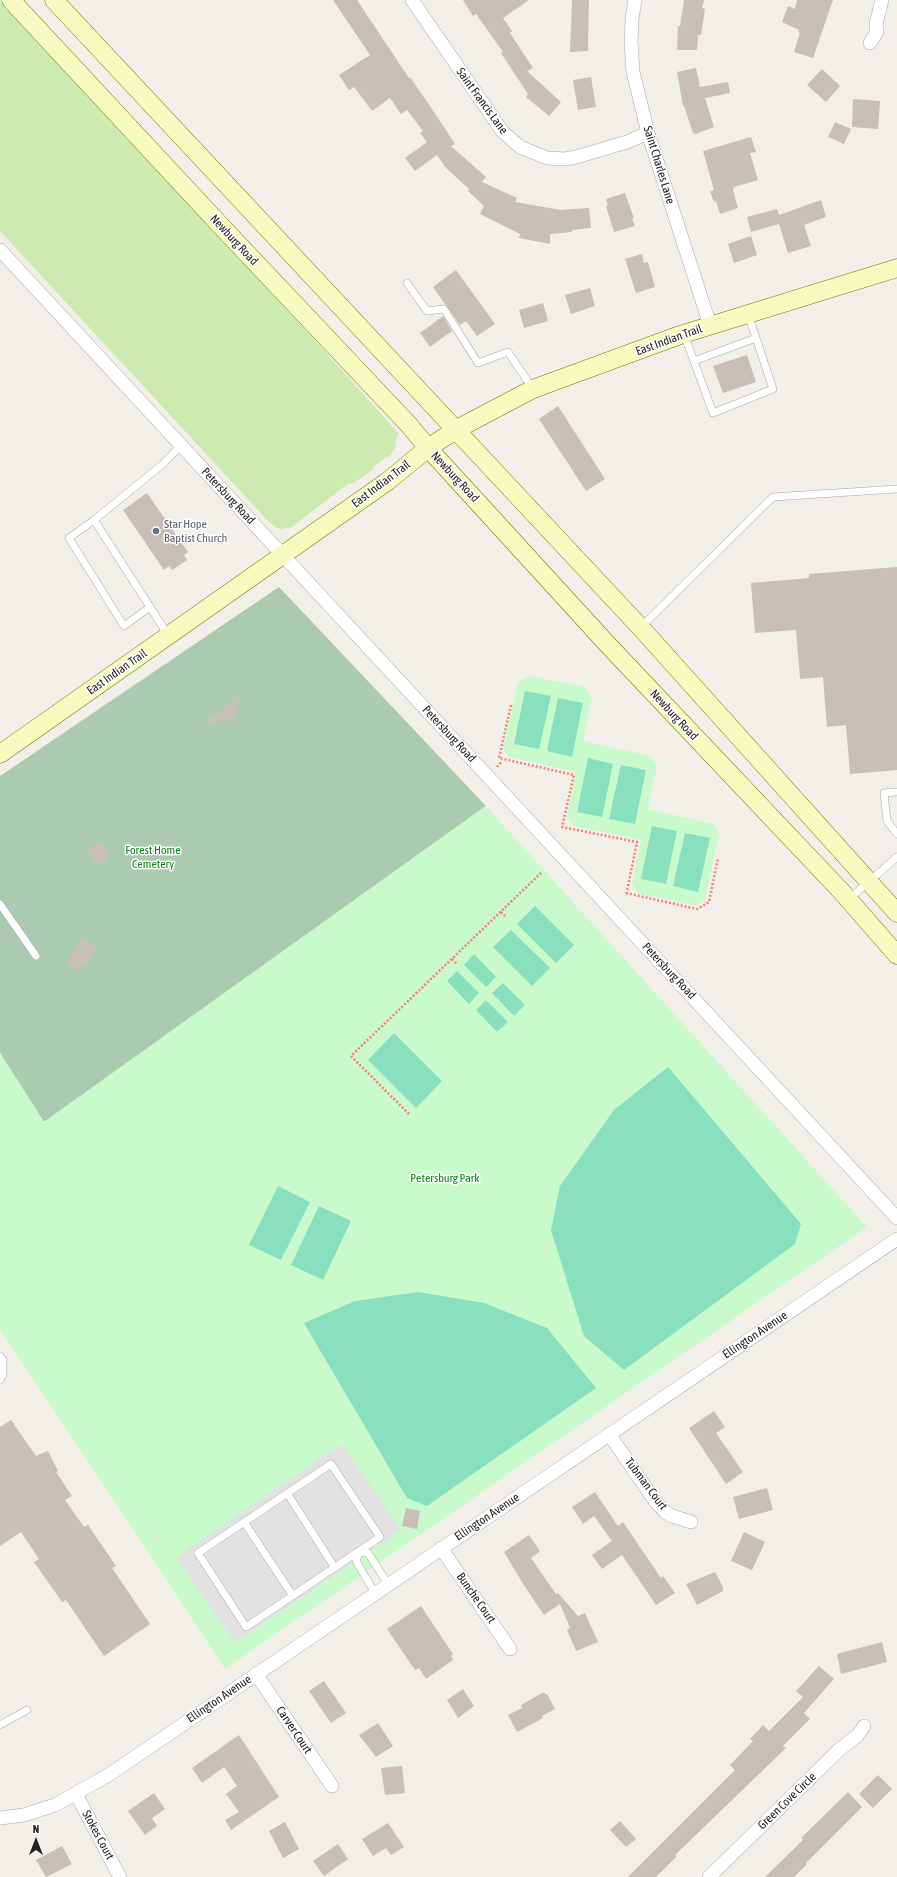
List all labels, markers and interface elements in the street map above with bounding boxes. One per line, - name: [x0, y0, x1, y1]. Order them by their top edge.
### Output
- street label: Saint Francis Lane: [453, 65, 511, 137]
- street label: Saint Charles Lane: [640, 124, 678, 206]
- street label: Newburg Road: [207, 212, 261, 268]
- street label: East Indian Trail: [634, 321, 704, 359]
- street label: Newburg Road: [428, 449, 482, 505]
- street label: East Indian Trail: [349, 457, 413, 511]
- street label: Petersburg Road: [198, 465, 258, 527]
- place label: Star Hope Baptist Church: [164, 517, 227, 545]
- marker: Star Hope Baptist Church: [151, 526, 161, 536]
- street label: East Indian Trail: [84, 646, 150, 698]
- street label: Newburg Road: [647, 687, 701, 743]
- street label: Petersburg Road: [419, 703, 479, 765]
- park label: Forest Home Cemetery: [125, 843, 181, 871]
- street label: Petersburg Road: [639, 940, 699, 1002]
- park label: Petersburg Park: [410, 1171, 480, 1185]
- street label: Ellington Avenue: [720, 1308, 790, 1362]
- street label: Tubman Court: [622, 1455, 670, 1513]
- street label: Ellington Avenue: [452, 1490, 522, 1544]
- street label: Bunche Court: [453, 1570, 499, 1626]
- street label: Ellington Avenue: [184, 1672, 254, 1726]
- street label: Carver Court: [273, 1704, 315, 1756]
- street label: Green Cove Circle: [755, 1770, 819, 1832]
- street label: Stokes Court: [79, 1808, 117, 1862]
- north arrow: [16, 1821, 56, 1861]
- text: N: [33, 1823, 39, 1835]

